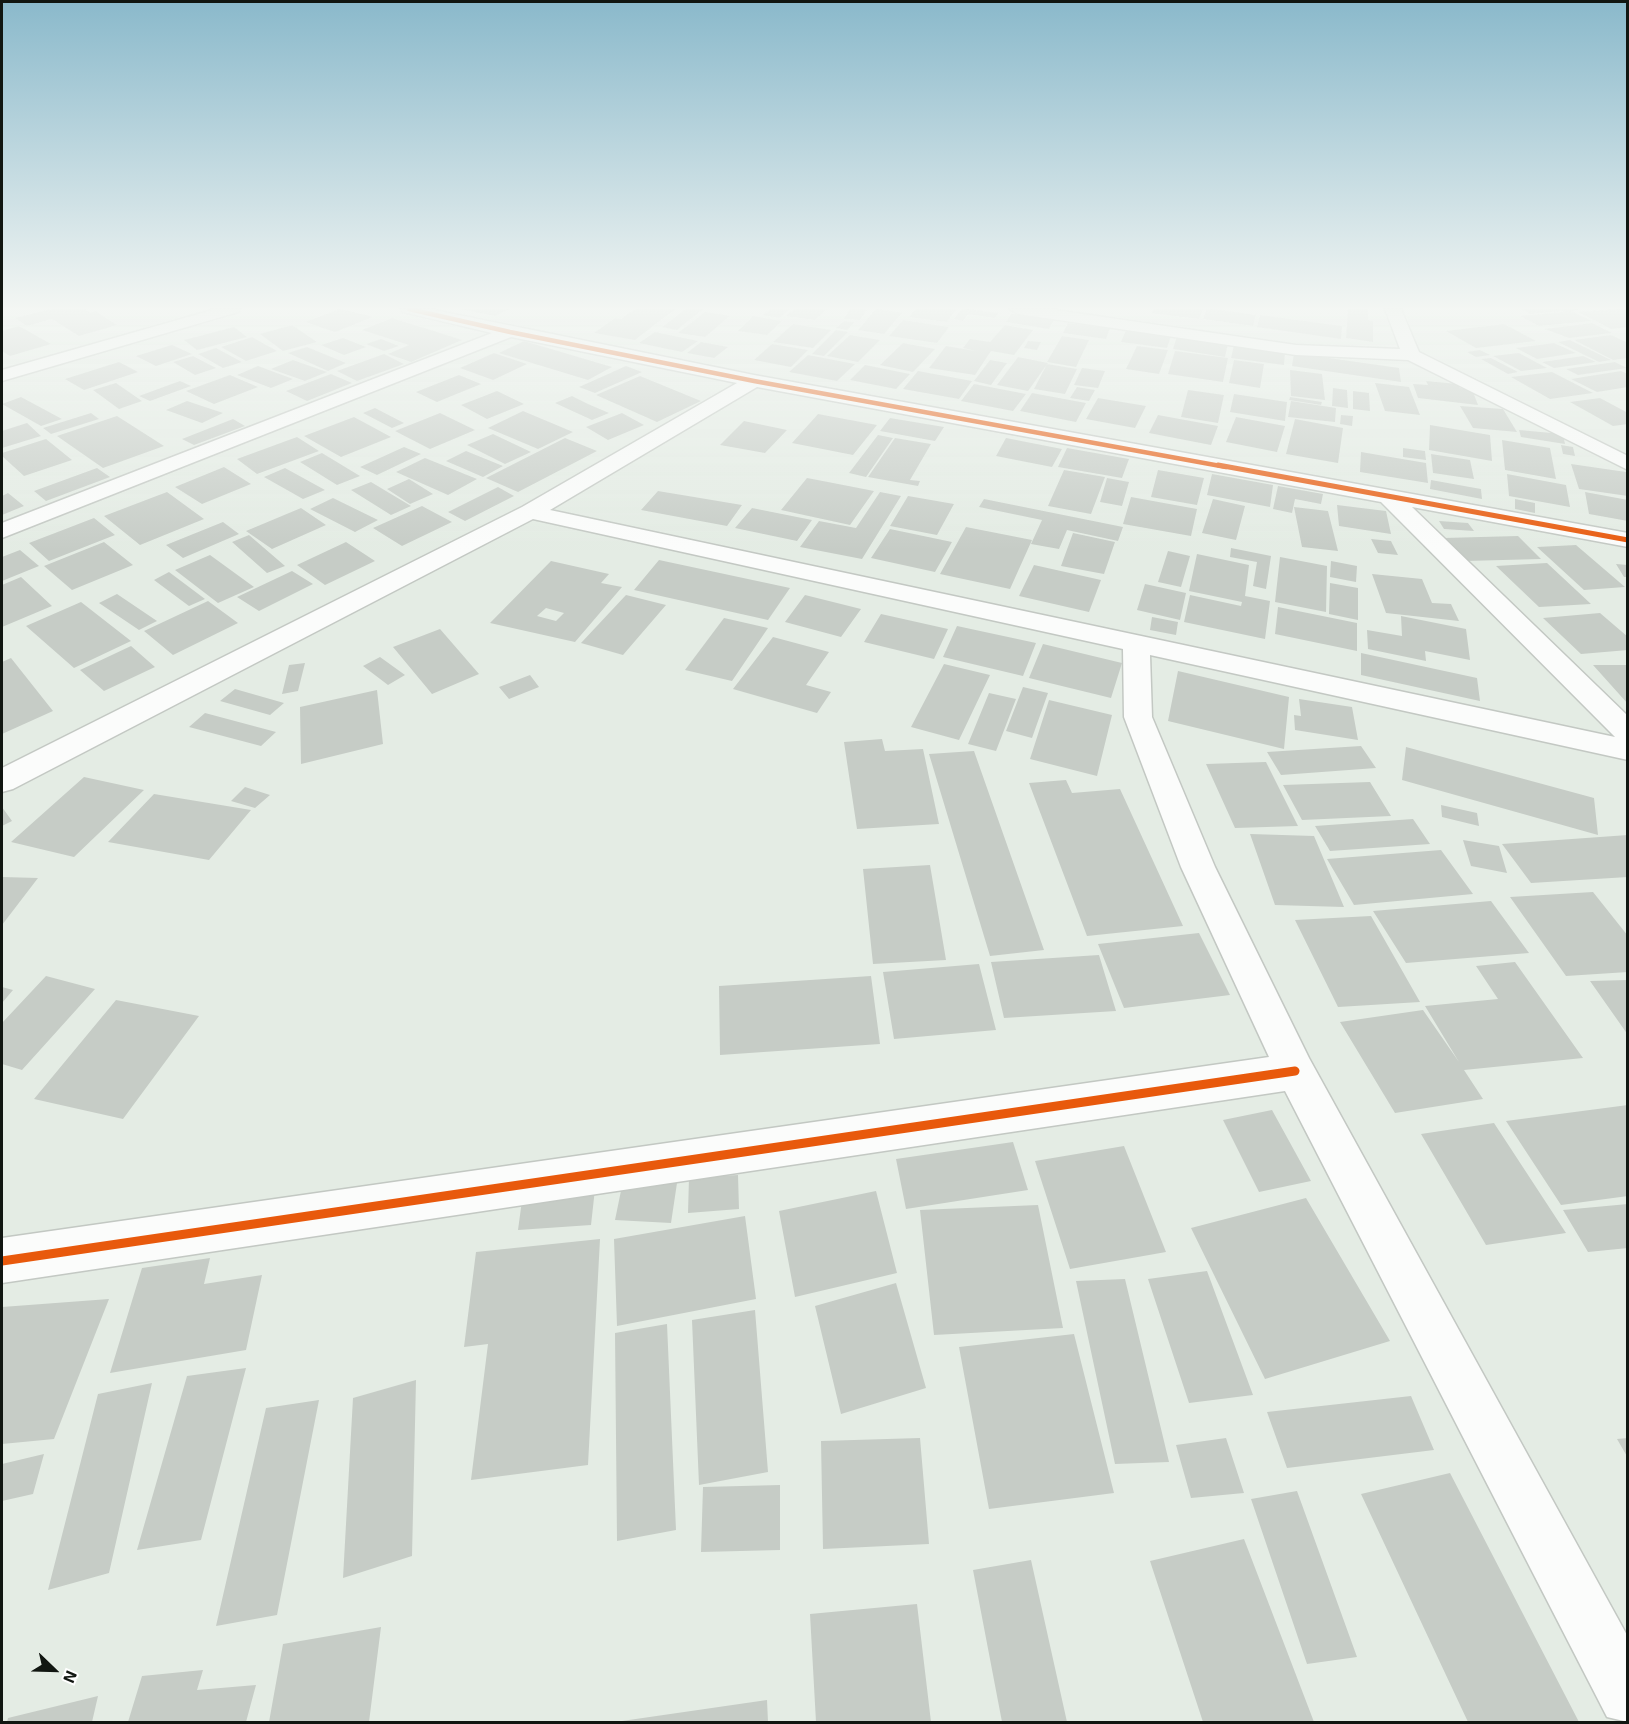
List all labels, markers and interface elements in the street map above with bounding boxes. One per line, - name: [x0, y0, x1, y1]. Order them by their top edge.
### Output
- north arrow: [24, 1640, 84, 1700]
- text: N: [60, 1668, 82, 1686]

